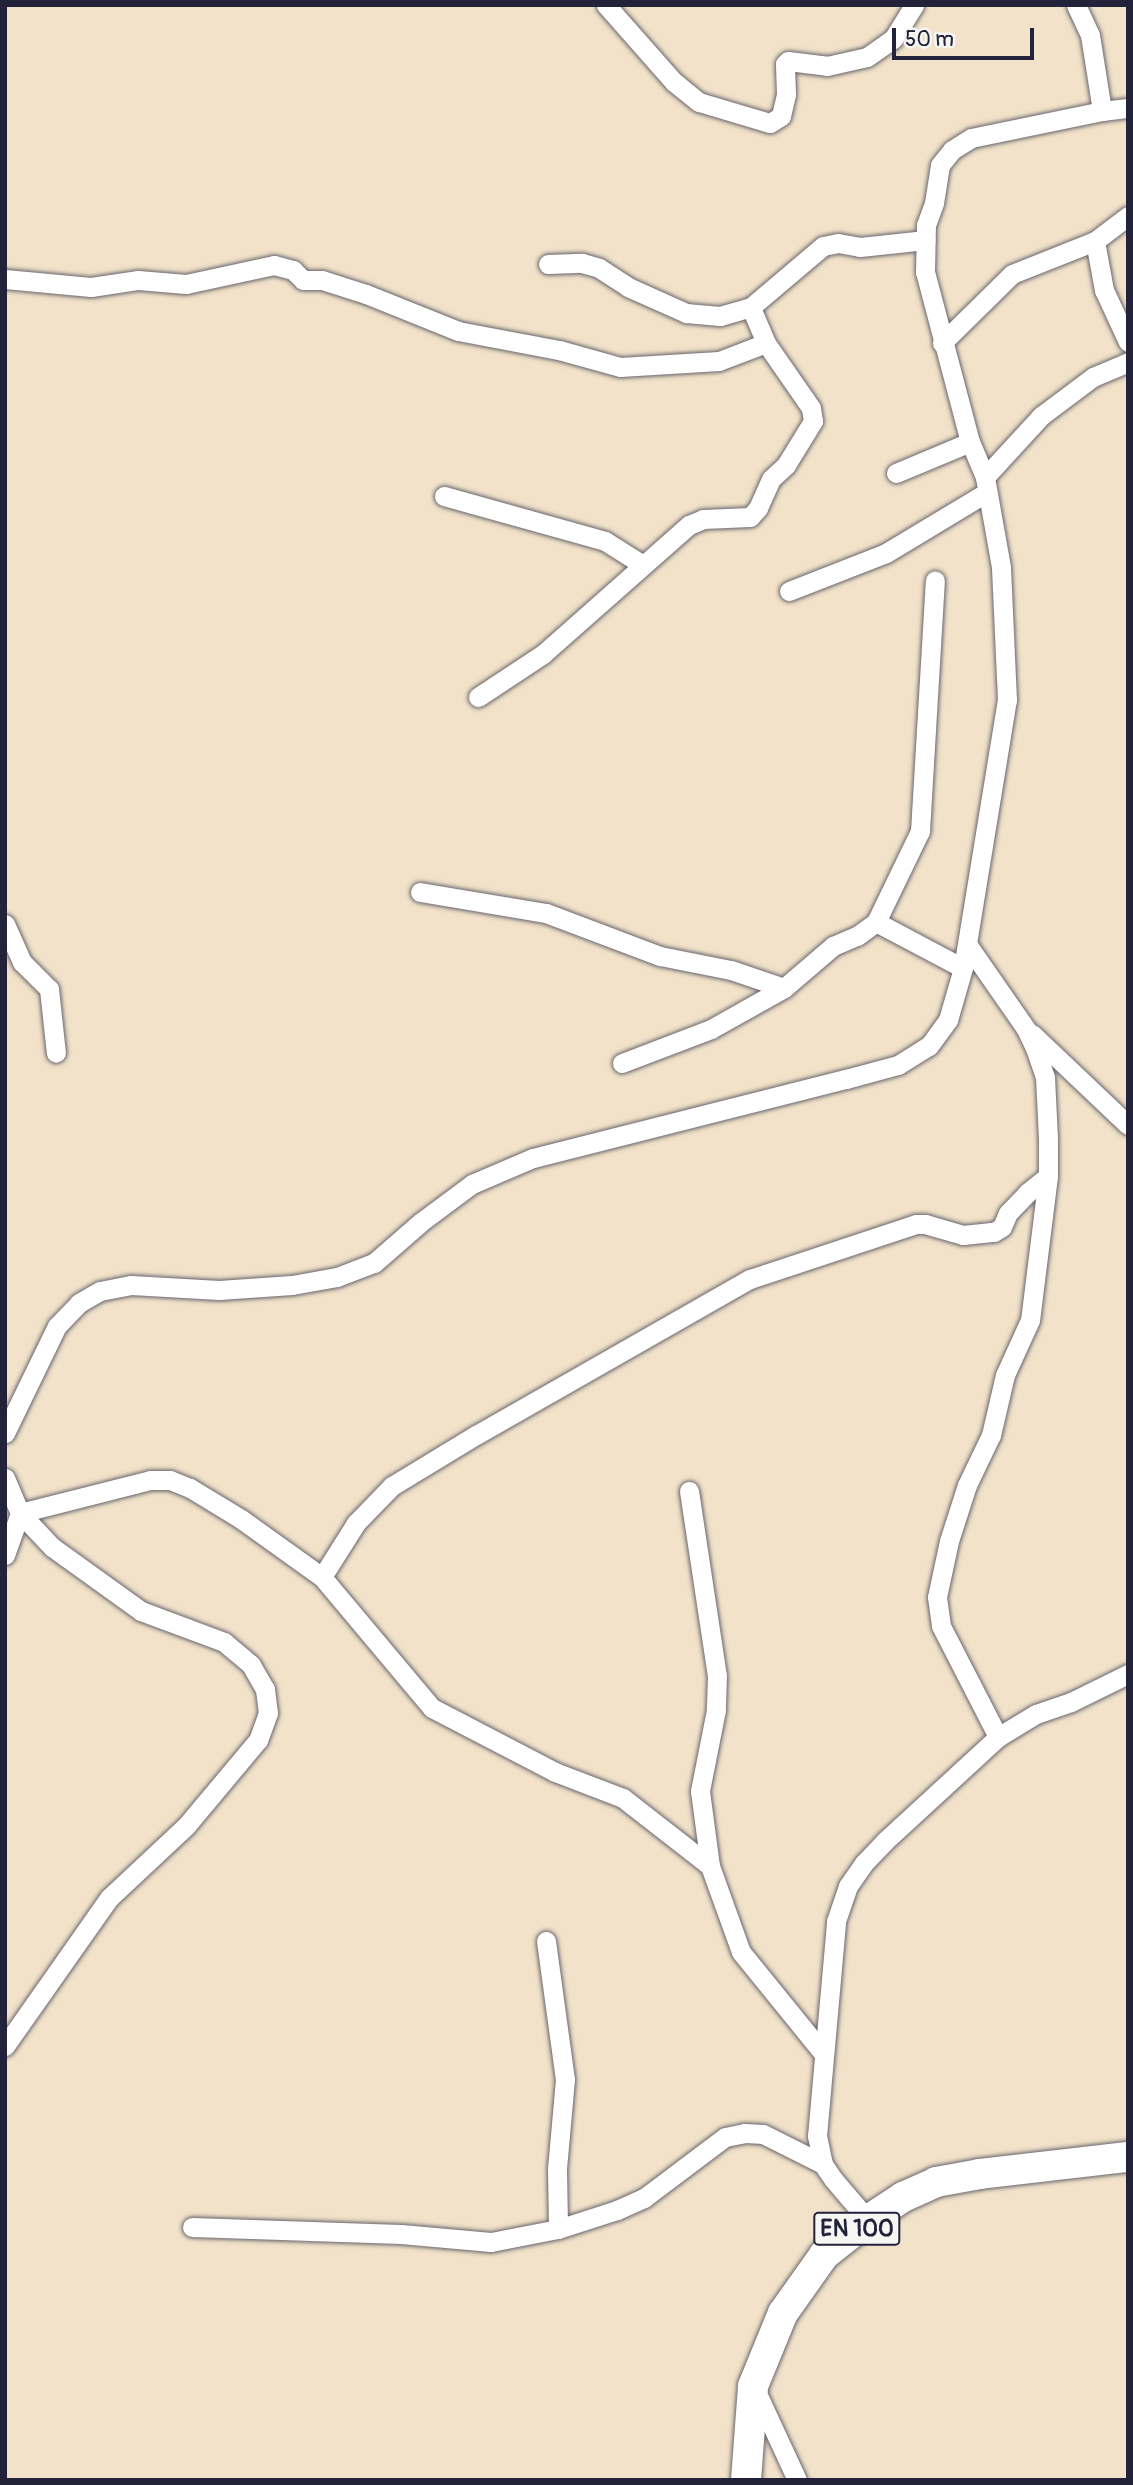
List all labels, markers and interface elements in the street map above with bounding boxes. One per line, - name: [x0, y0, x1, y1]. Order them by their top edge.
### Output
- scale bar: [895, 14, 1037, 58]
- text: 50 m: [905, 26, 954, 53]
- road number: EN 100: [813, 2210, 901, 2248]

